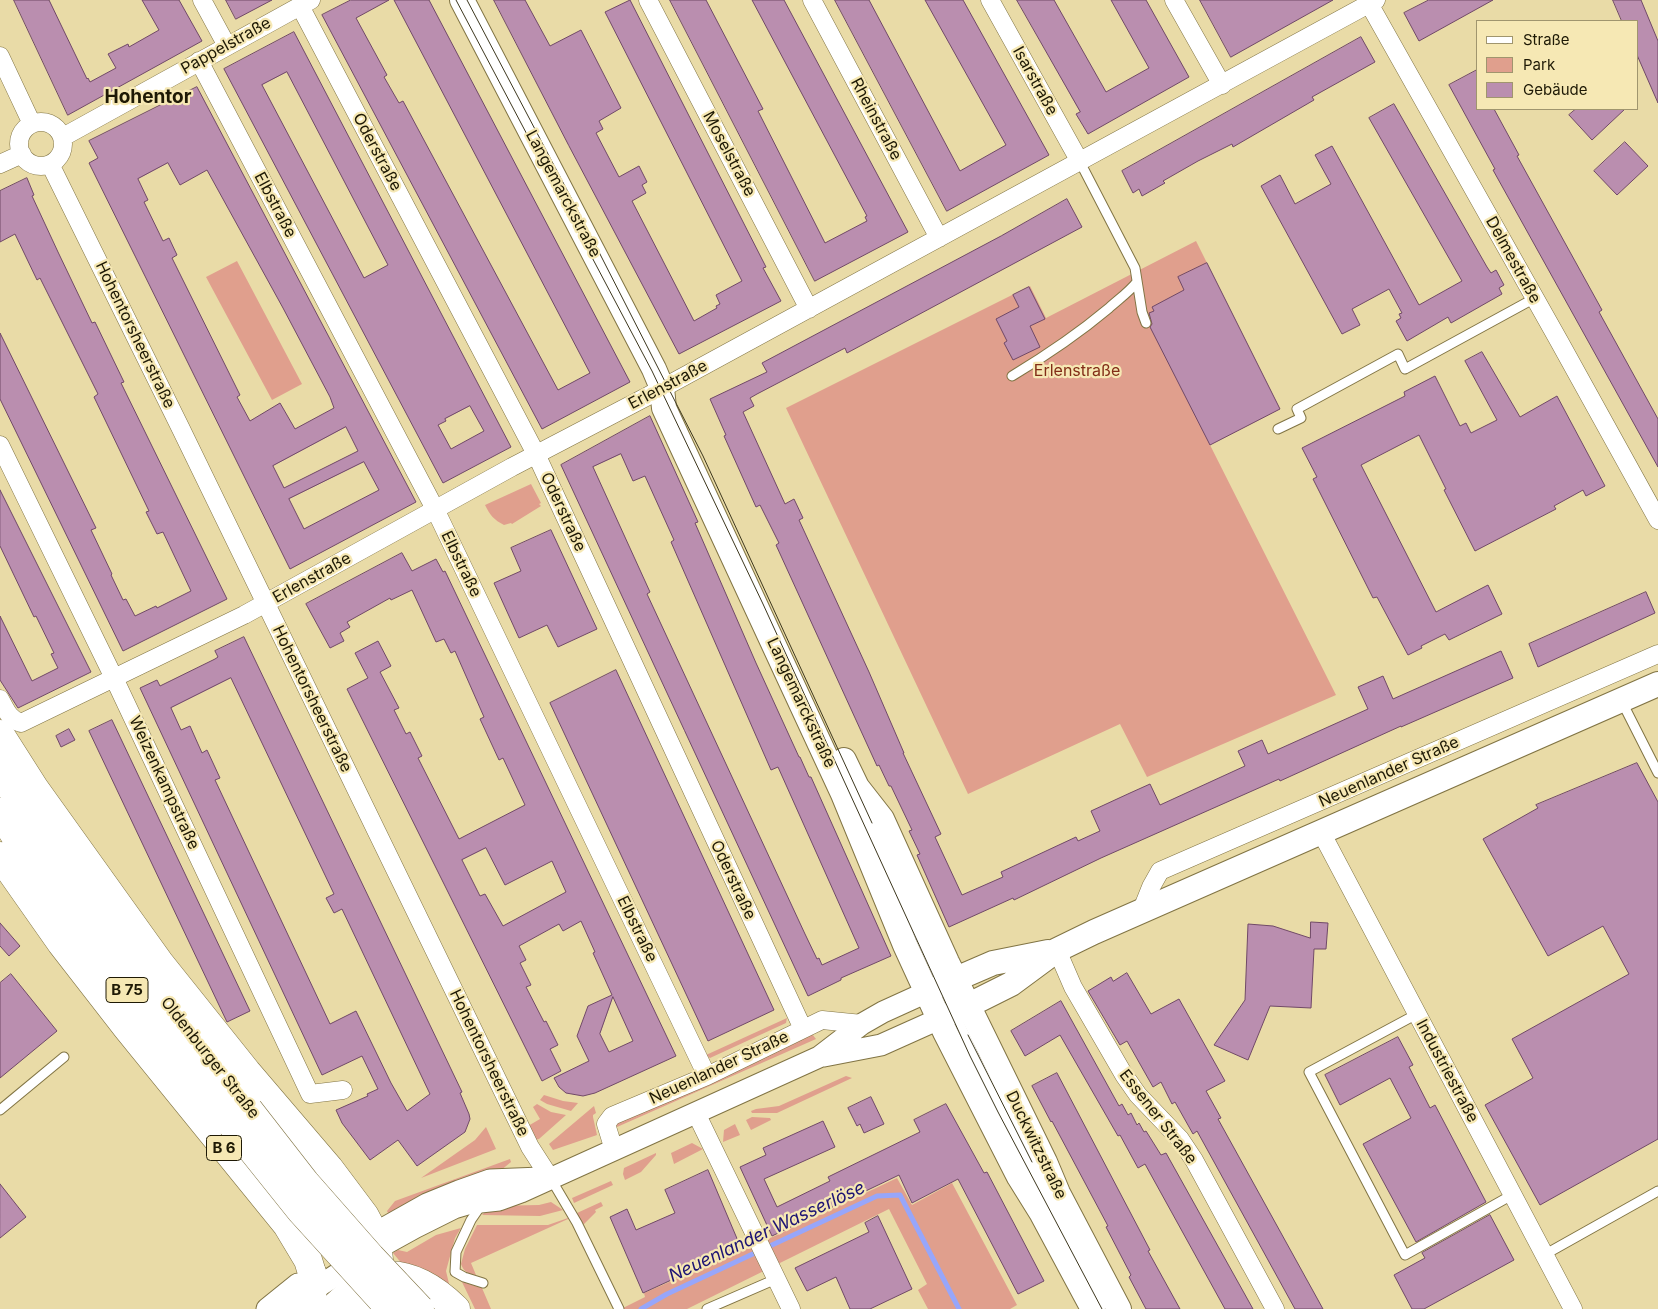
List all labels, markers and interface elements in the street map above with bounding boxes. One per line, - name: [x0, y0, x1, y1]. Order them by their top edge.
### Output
- street label: Pappelstraße: [178, 13, 274, 79]
- legend: [1476, 20, 1638, 110]
- text: Straße: [1523, 30, 1570, 49]
- street label: Isarstraße: [1008, 43, 1062, 119]
- text: Park: [1523, 55, 1555, 74]
- street label: Rheinstraße: [846, 75, 906, 163]
- text: Gebäude: [1523, 80, 1588, 99]
- district label: Hohentor: [105, 86, 191, 108]
- street label: Moselstraße: [699, 108, 759, 200]
- street label: Oderstraße: [349, 110, 405, 194]
- street label: Langemarckstraße: [521, 127, 605, 261]
- street label: Elbstraße: [250, 169, 300, 241]
- street label: Delmestraße: [1481, 213, 1545, 307]
- street label: Hohentorsheerstraße: [91, 258, 179, 412]
- street label: Erlenstraße: [625, 356, 711, 414]
- park label: Erlenstraße: [1034, 361, 1120, 381]
- street label: Oderstraße: [536, 469, 590, 555]
- street label: Elbstraße: [437, 528, 485, 600]
- street label: Erlenstraße: [270, 549, 354, 607]
- street label: Hohentorsheerstraße: [268, 622, 356, 776]
- street label: Langemarckstraße: [762, 635, 840, 771]
- street label: Weizenkampstraße: [125, 713, 203, 853]
- street label: Neuenlander Straße: [1316, 732, 1462, 812]
- street label: Oderstraße: [706, 837, 760, 923]
- street label: Elbstraße: [613, 893, 661, 965]
- road number: B 75: [106, 978, 148, 1002]
- street label: Hohentorsheerstraße: [445, 986, 533, 1140]
- street label: Oldenburger Straße: [157, 993, 263, 1123]
- street label: Industriestraße: [1412, 1016, 1482, 1126]
- street label: Neuenlander Straße: [646, 1027, 792, 1109]
- street label: Essener Straße: [1115, 1066, 1201, 1168]
- street label: Duckwitzstraße: [1002, 1088, 1070, 1202]
- road number: B 6: [206, 1136, 242, 1160]
- water label: Neuenlander Wasserlöse: [665, 1177, 869, 1287]

